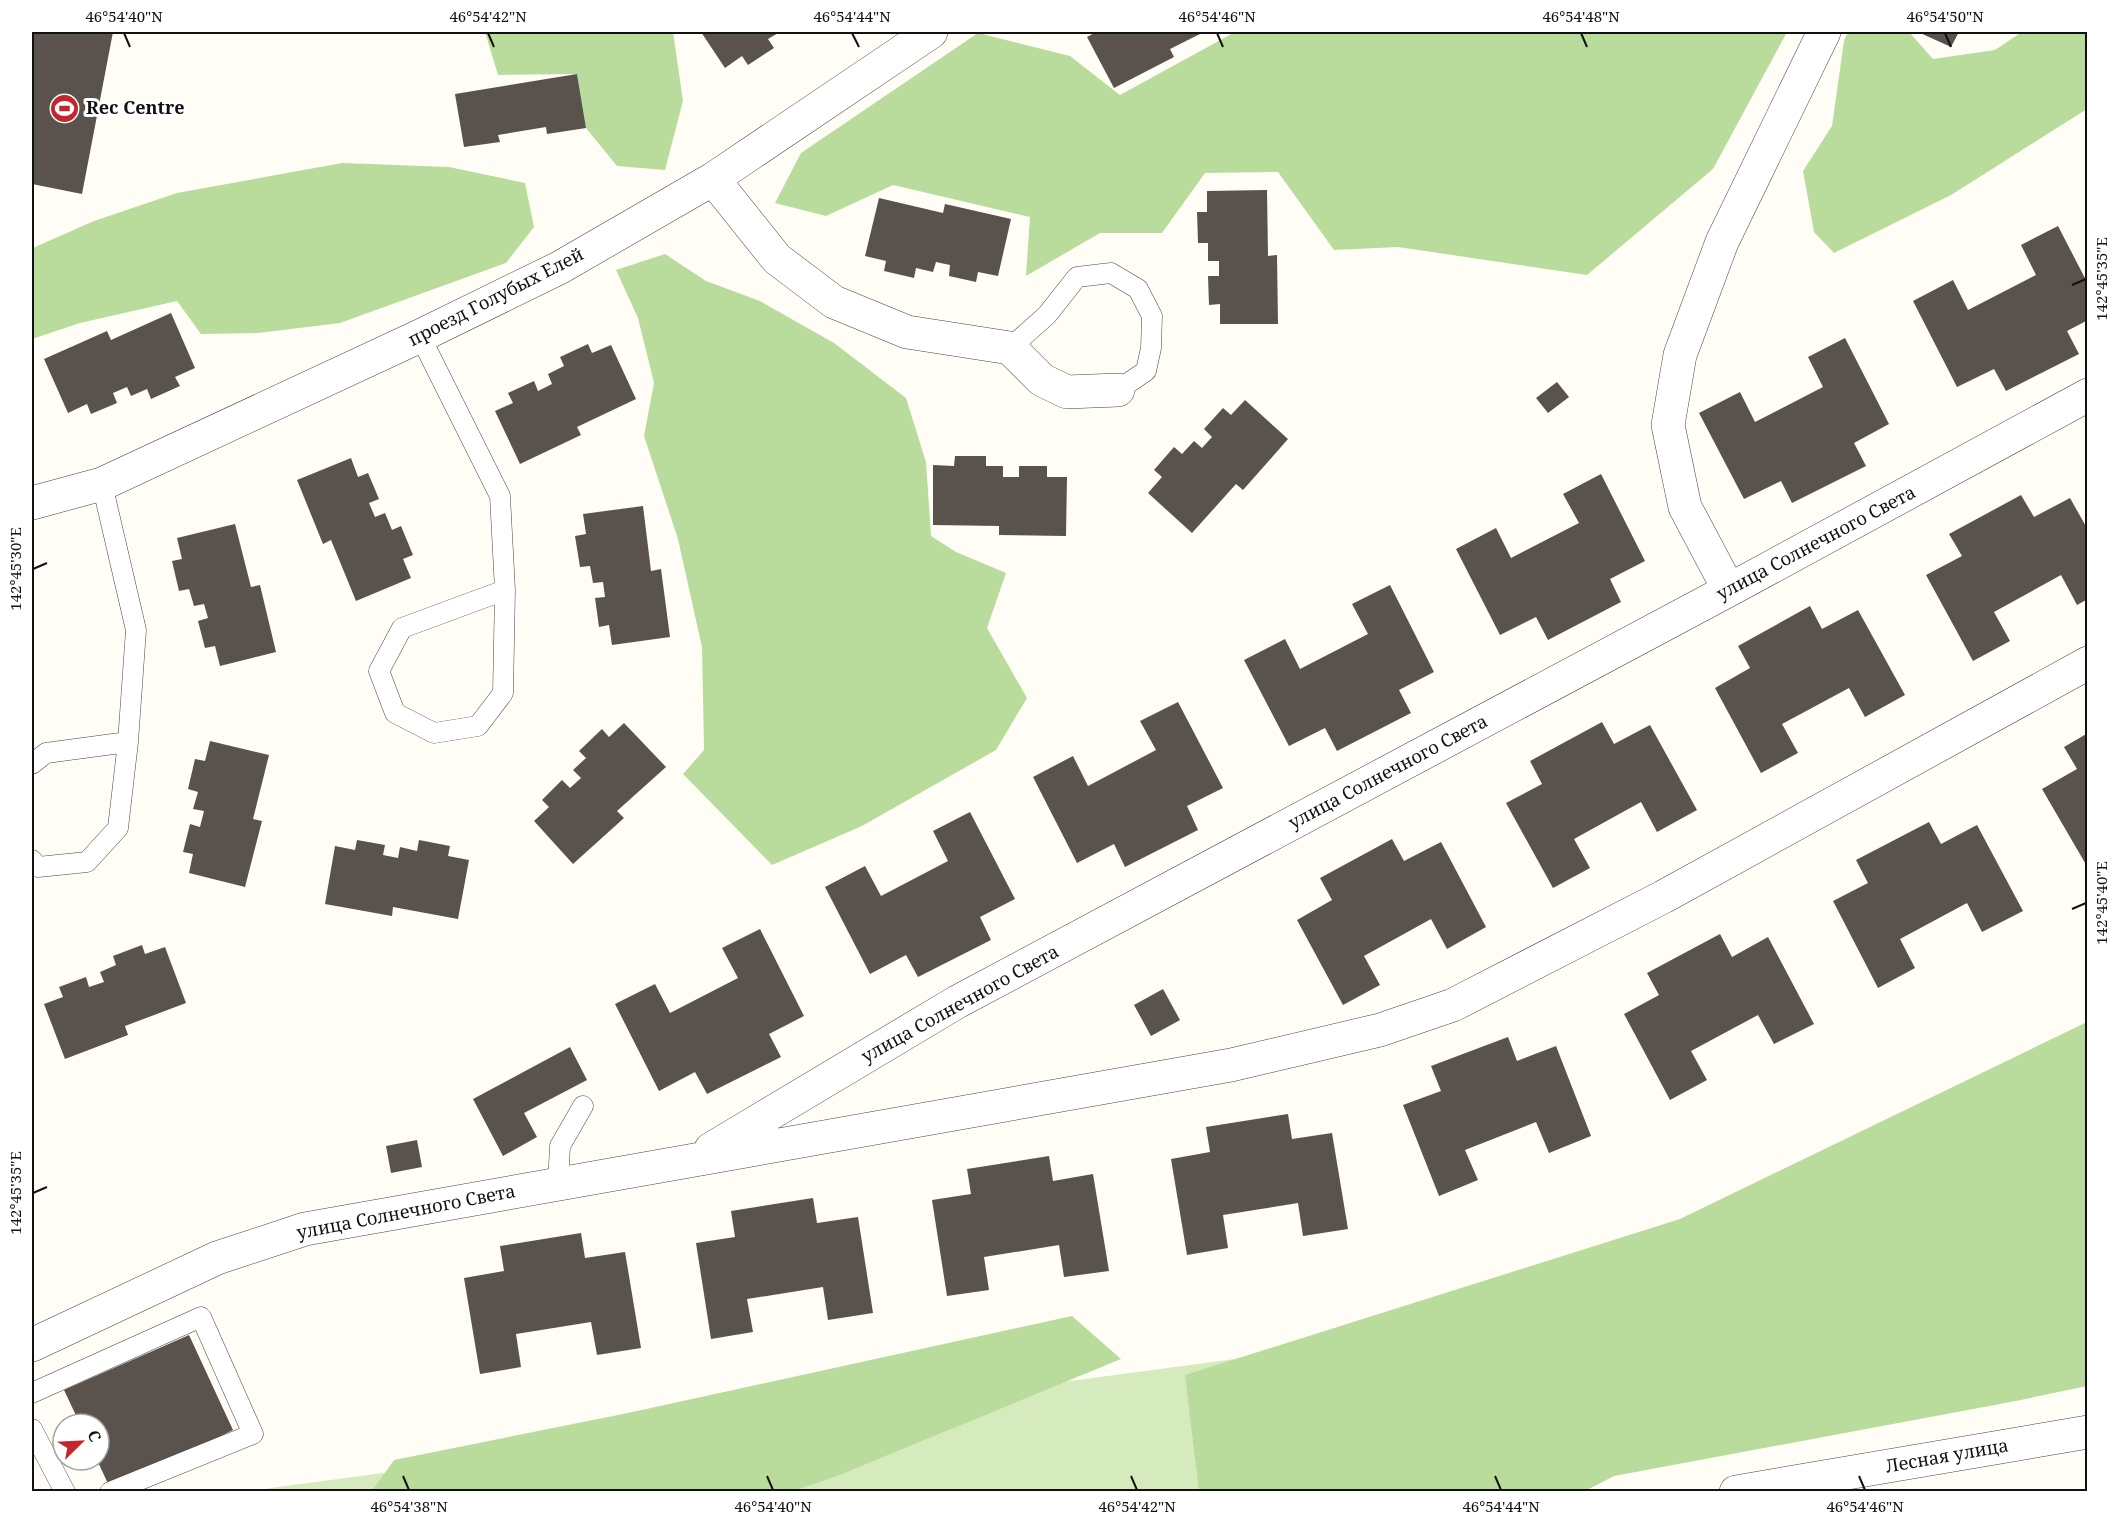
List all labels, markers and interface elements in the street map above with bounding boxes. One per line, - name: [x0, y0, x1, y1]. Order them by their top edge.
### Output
- text: 46°54'40"N: [85, 6, 163, 26]
- text: 46°54'42"N: [449, 6, 527, 26]
- text: 46°54'44"N: [813, 6, 891, 26]
- text: 46°54'46"N: [1178, 6, 1256, 26]
- text: 46°54'48"N: [1542, 6, 1620, 26]
- text: 46°54'50"N: [1906, 6, 1984, 26]
- sports icon: Rec Centre: [49, 92, 81, 124]
- place label: Rec Centre: [86, 95, 185, 119]
- text: 142°45'35"E: [2091, 237, 2111, 321]
- street label: проезд Голубых Елей: [404, 241, 587, 351]
- street label: улица Солнечного Света: [1712, 479, 1919, 605]
- text: 142°45'30"E: [5, 527, 25, 611]
- street label: улица Солнечного Света: [1284, 708, 1491, 834]
- text: 142°45'40"E: [2091, 861, 2111, 945]
- street label: улица Солнечного Света: [856, 939, 1063, 1068]
- text: 142°45'35"E: [5, 1151, 25, 1235]
- street label: улица Солнечного Света: [294, 1178, 517, 1244]
- north arrow: [51, 1412, 111, 1472]
- text: С: [83, 1427, 107, 1445]
- street label: Лесная улица: [1883, 1432, 2010, 1478]
- text: 46°54'38"N: [370, 1496, 448, 1516]
- text: 46°54'40"N: [734, 1496, 812, 1516]
- text: 46°54'42"N: [1098, 1496, 1176, 1516]
- text: 46°54'44"N: [1462, 1496, 1540, 1516]
- text: 46°54'46"N: [1826, 1496, 1904, 1516]

